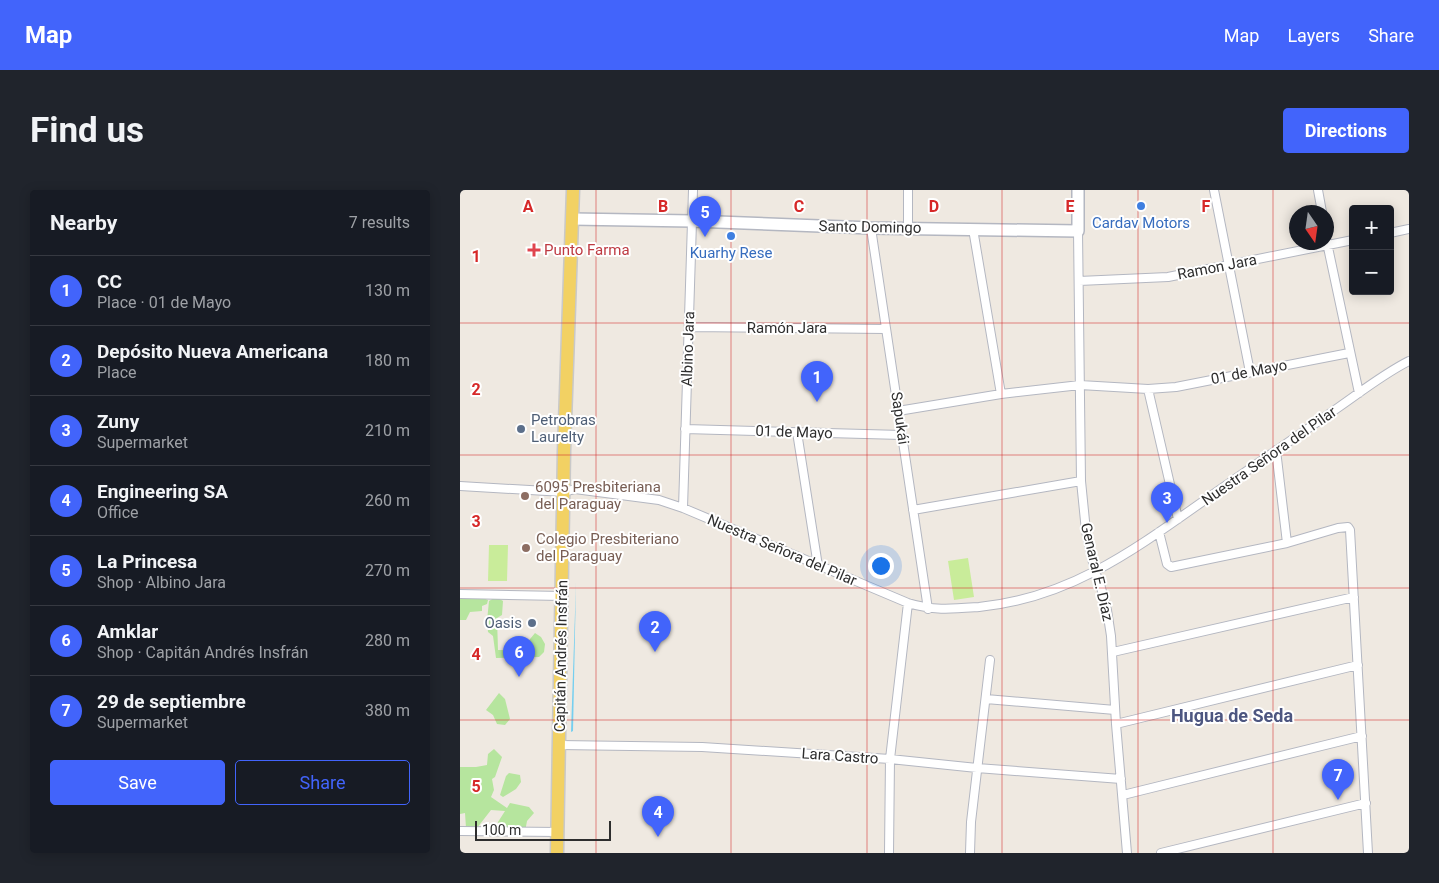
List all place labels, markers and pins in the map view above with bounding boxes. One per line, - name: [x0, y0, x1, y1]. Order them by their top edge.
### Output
- pin: 5: [689, 196, 721, 237]
- marker: Cardav Motors: [1135, 200, 1147, 212]
- place label: Cardav Motors: [1092, 214, 1190, 232]
- marker: Kuarhy Rese: [725, 230, 737, 242]
- place label: Punto Farma: [544, 241, 630, 259]
- marker: Punto Farma: [528, 244, 540, 256]
- place label: Kuarhy Rese: [690, 244, 772, 262]
- pin: 1: [801, 361, 833, 402]
- place label: Petrobras Laurelty: [531, 411, 596, 446]
- marker: Petrobras Laurelty: [515, 423, 527, 435]
- place label: 6095 Presbiteriana del Paraguay: [535, 478, 661, 513]
- pin: 3: [1151, 482, 1183, 523]
- marker: 6095 Presbiteriana del Paraguay: [519, 490, 531, 502]
- place label: Colegio Presbiteriano del Paraguay: [536, 530, 679, 565]
- marker: Colegio Presbiteriano del Paraguay: [520, 542, 532, 554]
- pin: 2: [639, 611, 671, 652]
- place label: Oasis: [484, 614, 522, 632]
- marker: Oasis: [526, 617, 538, 629]
- pin: 6: [503, 636, 535, 677]
- pin: 7: [1322, 759, 1354, 800]
- pin: 4: [642, 796, 674, 837]

